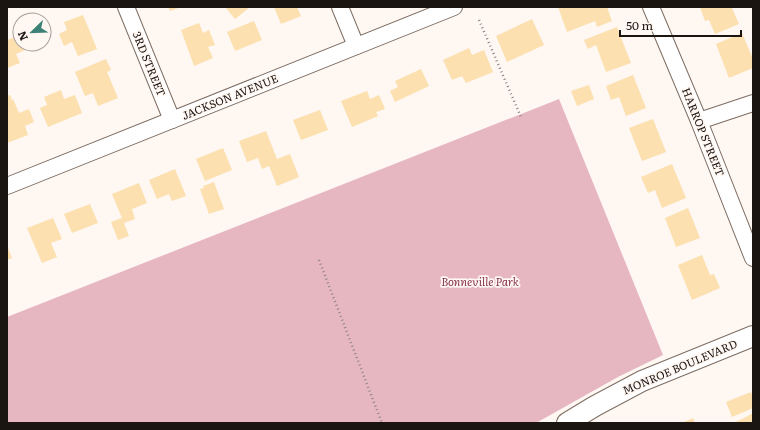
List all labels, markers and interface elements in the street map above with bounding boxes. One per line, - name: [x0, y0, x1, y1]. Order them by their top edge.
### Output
- north arrow: [12, 12, 52, 52]
- scale bar: [620, 12, 741, 38]
- text: 50 m: [626, 16, 653, 34]
- text: N: [13, 29, 31, 44]
- street label: 3RD STREET: [130, 29, 170, 99]
- street label: JACKSON AVENUE: [179, 69, 280, 123]
- street label: HARROP STREET: [679, 85, 729, 178]
- park label: Bonneville Park: [441, 273, 519, 289]
- street label: MONROE BOULEVARD: [620, 335, 739, 398]

